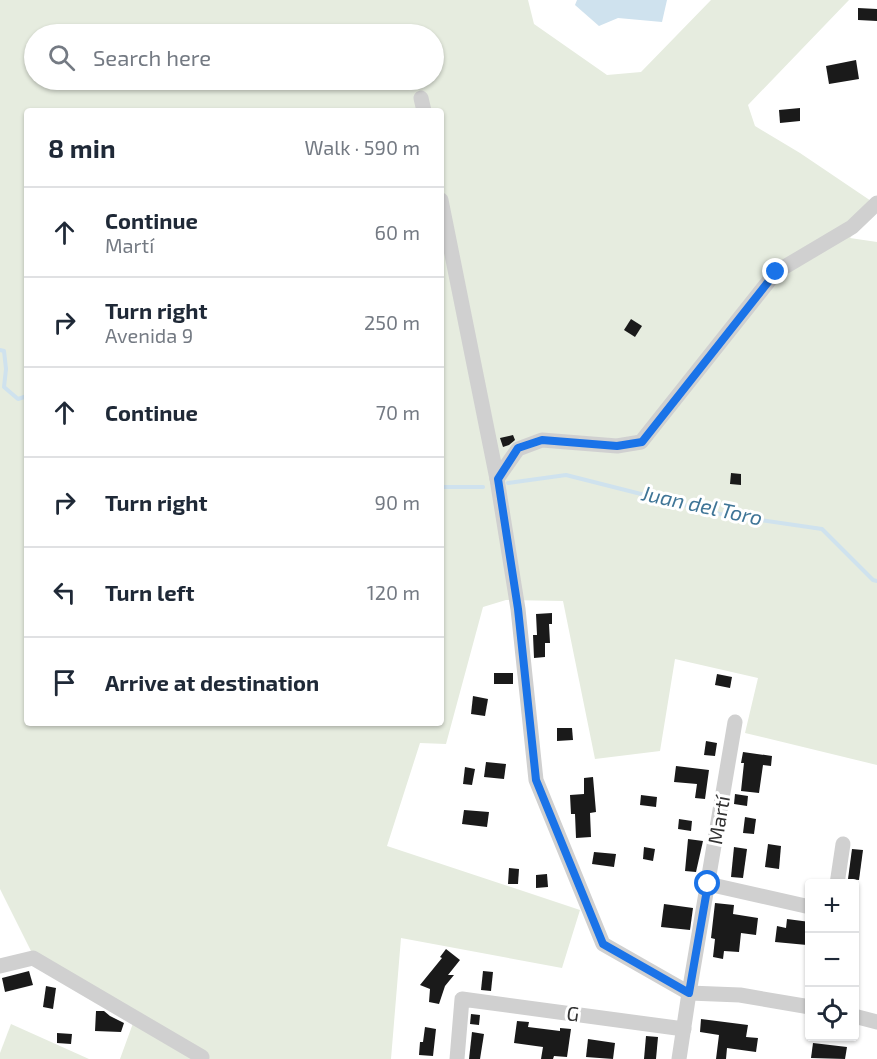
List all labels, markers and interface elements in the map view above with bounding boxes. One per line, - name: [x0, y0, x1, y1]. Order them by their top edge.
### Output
- search box: [24, 24, 444, 90]
- icon: search: [45, 41, 78, 74]
- text: Search here: [93, 44, 211, 70]
- text: 8 min: [48, 132, 116, 163]
- text: Walk · 590 m: [305, 135, 420, 159]
- text: Continue: [105, 207, 198, 233]
- icon: ahead: [48, 216, 81, 249]
- text: 60 m: [375, 220, 420, 244]
- text: Martí: [105, 233, 154, 257]
- route end: [762, 258, 788, 284]
- text: Turn right: [105, 297, 207, 323]
- icon: right: [48, 306, 81, 339]
- text: 250 m: [364, 310, 420, 334]
- text: Avenida 9: [105, 323, 193, 347]
- icon: ahead: [48, 396, 81, 429]
- text: Continue: [105, 399, 198, 425]
- text: 70 m: [376, 400, 420, 424]
- water label: Juan del Toro: [639, 479, 765, 530]
- icon: right: [48, 486, 81, 519]
- text: Turn right: [105, 489, 207, 515]
- text: 90 m: [375, 490, 420, 514]
- icon: left: [48, 576, 81, 609]
- text: Turn left: [105, 579, 194, 605]
- text: 120 m: [367, 580, 420, 604]
- icon: arrive: [48, 666, 81, 699]
- text: Arrive at destination: [105, 669, 319, 695]
- street label: Martí: [702, 793, 734, 846]
- route start: [694, 870, 720, 896]
- map controls: [805, 879, 859, 1041]
- button: +: [805, 879, 859, 933]
- button: −: [805, 933, 859, 987]
- button: locate: [805, 987, 859, 1041]
- street label: G: [565, 1000, 581, 1026]

